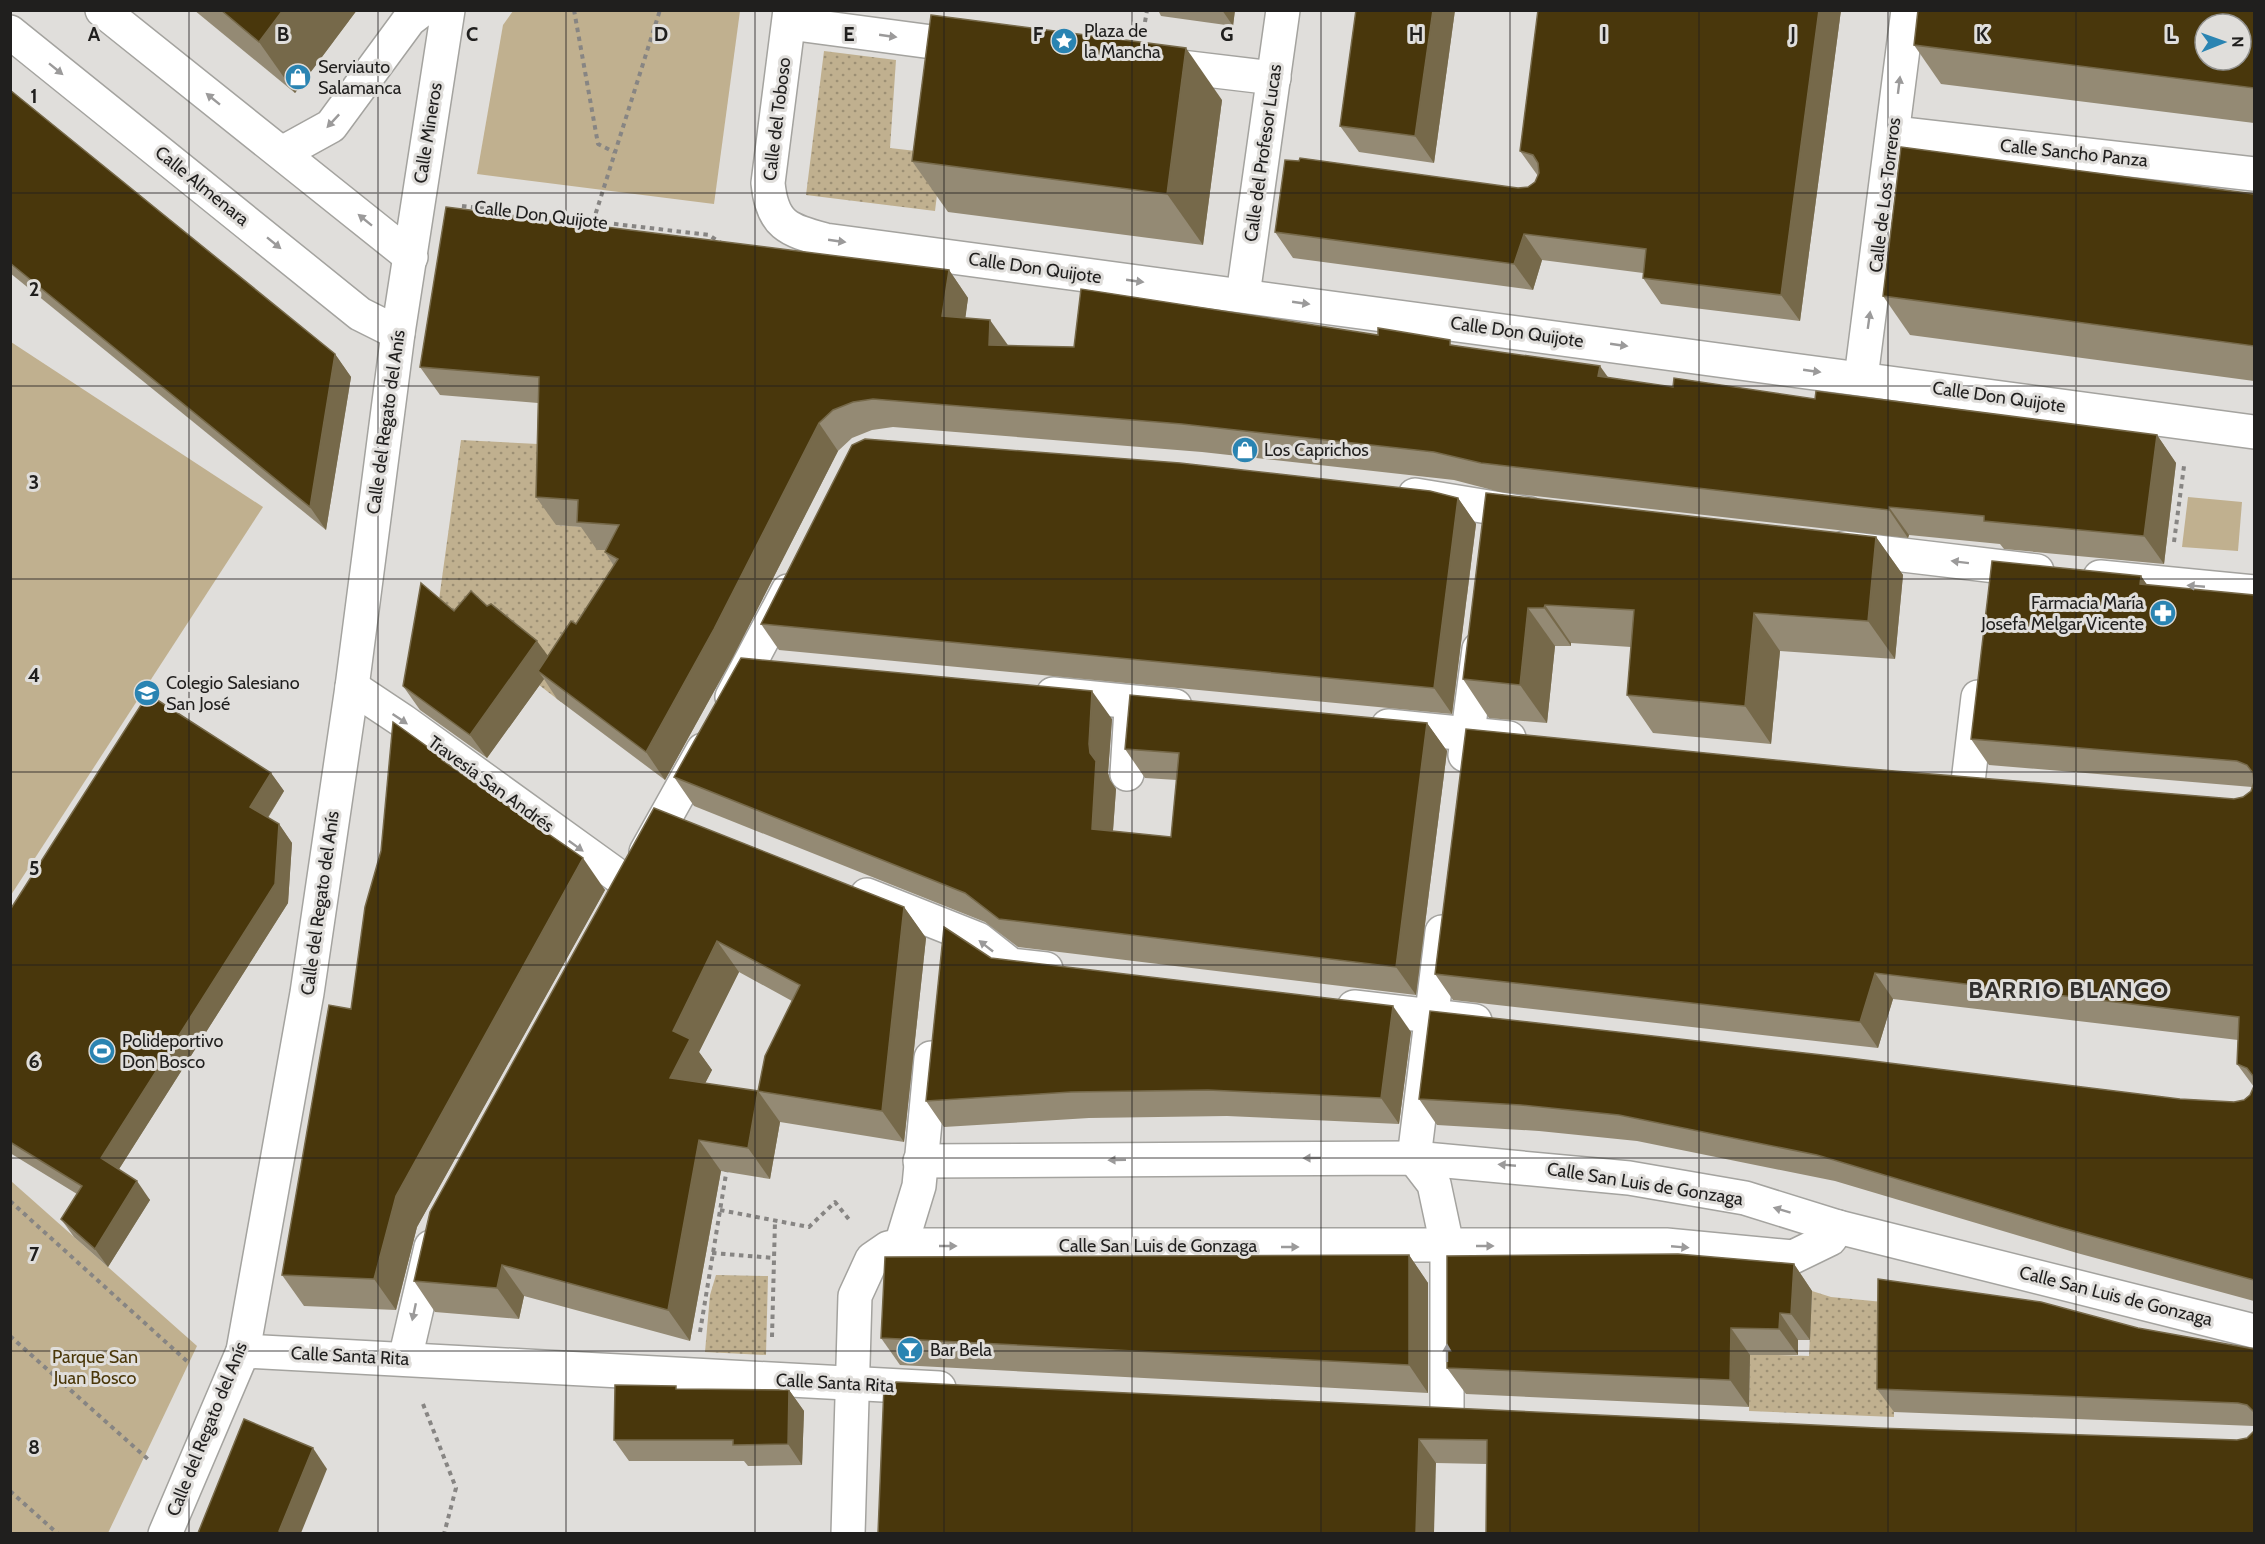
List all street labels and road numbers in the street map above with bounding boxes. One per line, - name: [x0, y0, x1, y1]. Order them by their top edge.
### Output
- street label: Calle del Toboso: [759, 56, 795, 182]
- street label: Calle del Profesor Lucas: [1240, 63, 1286, 243]
- street label: Calle Mineros: [409, 81, 447, 185]
- street label: Calle de Los Torreros: [1865, 116, 1905, 274]
- street label: Calle Sancho Panza: [1999, 134, 2149, 172]
- street label: Calle Almenara: [151, 141, 254, 231]
- street label: Calle Don Quijote: [473, 196, 609, 234]
- street label: Calle Don Quijote: [967, 248, 1103, 288]
- street label: Calle Don Quijote: [1449, 312, 1585, 352]
- street label: Calle del Regato del Anís: [362, 328, 410, 516]
- street label: Calle Don Quijote: [1931, 377, 2067, 417]
- street label: Travesía San Andrés: [424, 731, 558, 837]
- street label: Calle del Regato del Anís: [296, 809, 344, 997]
- street label: Calle San Luis de Gonzaga: [1545, 1158, 1745, 1210]
- street label: Calle San Luis de Gonzaga: [1059, 1235, 1257, 1257]
- street label: Calle San Luis de Gonzaga: [2017, 1261, 2215, 1331]
- street label: Calle del Regato del Anís: [162, 1339, 252, 1519]
- street label: Calle Santa Rita: [290, 1342, 410, 1370]
- street label: Calle Santa Rita: [775, 1369, 895, 1397]

